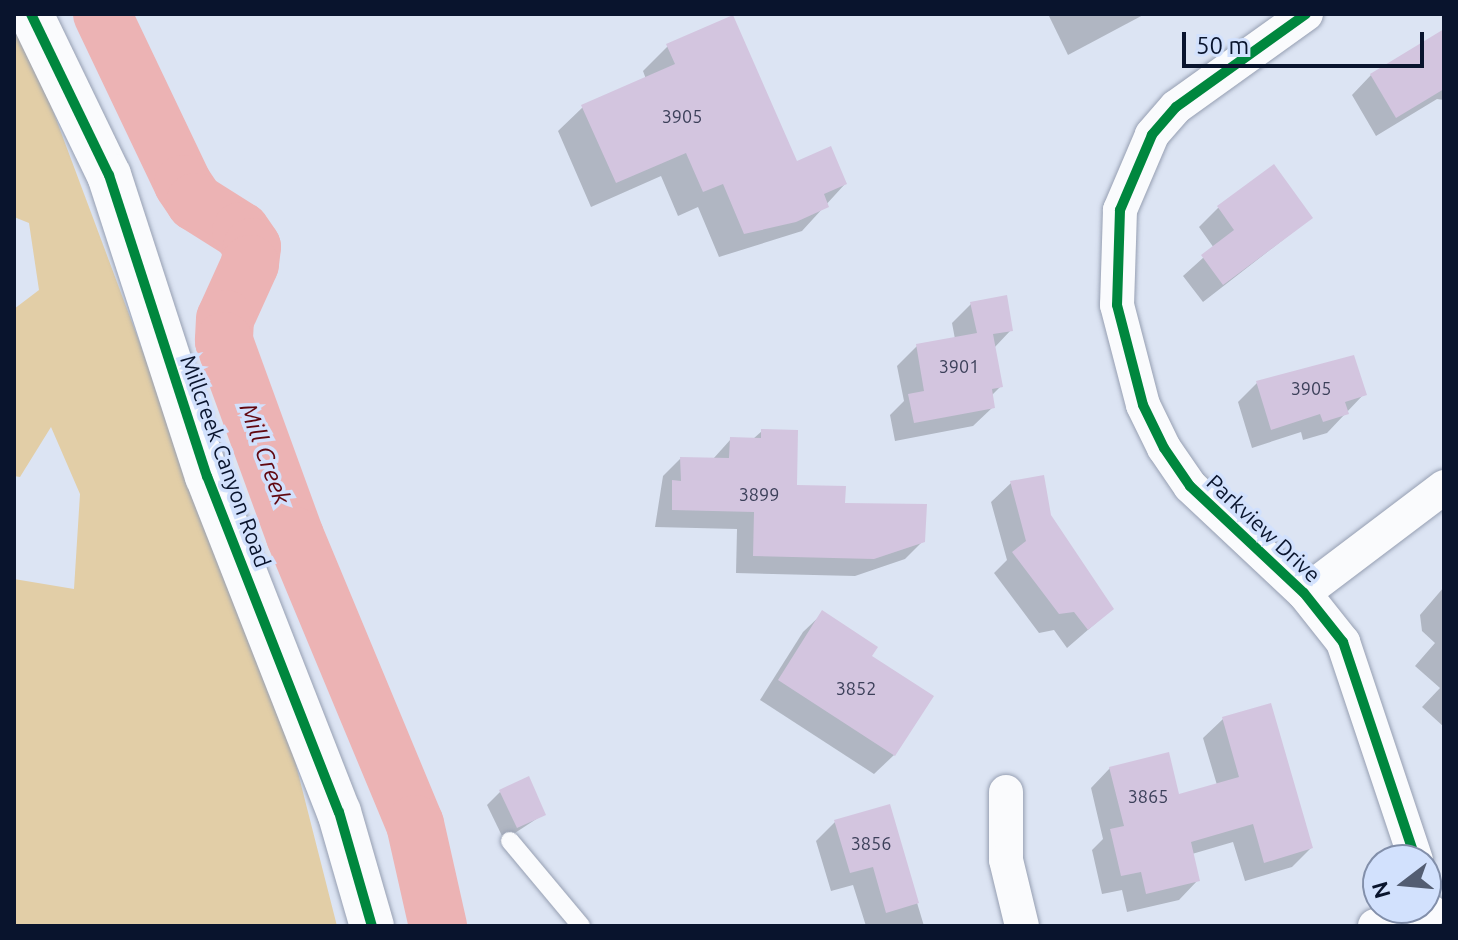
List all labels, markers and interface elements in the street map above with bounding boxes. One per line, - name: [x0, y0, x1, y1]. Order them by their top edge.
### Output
- scale bar: [1186, 16, 1428, 66]
- text: 50 m: [1196, 32, 1249, 59]
- house number: 3905: [662, 105, 702, 127]
- street label: Millcreek Canyon Road: [175, 351, 277, 571]
- house number: 3901: [939, 355, 979, 377]
- house number: 3905: [1291, 377, 1331, 399]
- water label: Mill Creek: [233, 399, 297, 509]
- street label: Parkview Drive: [1202, 469, 1326, 587]
- house number: 3899: [739, 483, 779, 505]
- house number: 3852: [836, 677, 876, 699]
- house number: 3865: [1128, 785, 1168, 807]
- house number: 3856: [851, 832, 891, 854]
- north arrow: [1362, 844, 1442, 924]
- text: N: [1366, 879, 1395, 902]

